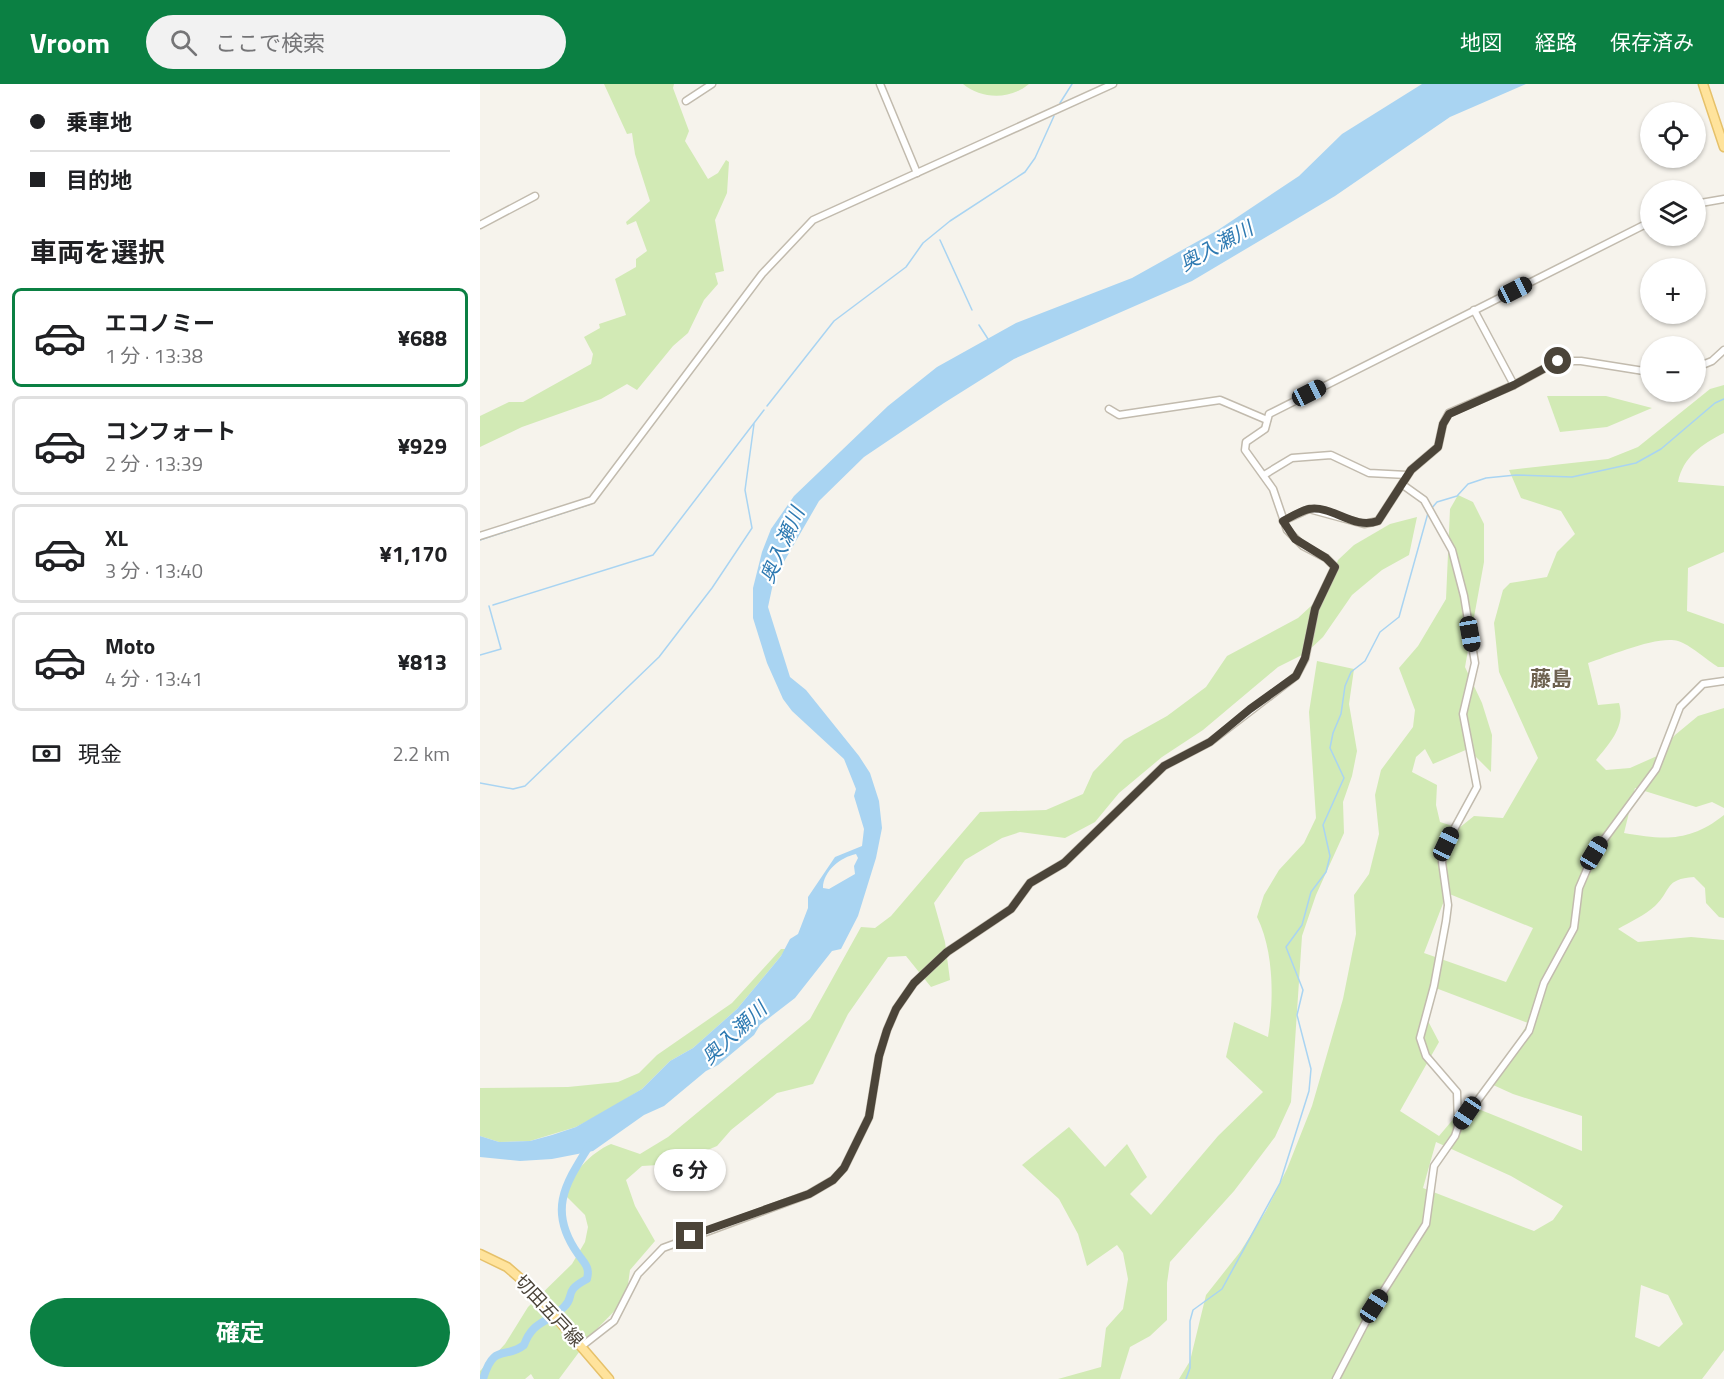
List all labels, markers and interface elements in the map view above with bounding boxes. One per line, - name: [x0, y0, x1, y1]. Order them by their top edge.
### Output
- search box: [146, 15, 566, 69]
- text: Vroom: [30, 21, 110, 64]
- icon: search: [167, 26, 200, 59]
- text: ここで検索: [215, 26, 325, 60]
- text: 地図: [1460, 26, 1502, 58]
- text: 経路: [1535, 26, 1577, 58]
- text: 保存済み: [1610, 26, 1694, 58]
- map controls: [1640, 102, 1706, 402]
- button: locate: [1640, 102, 1706, 168]
- text: 乗車地: [66, 105, 132, 139]
- text: 目的地: [66, 163, 132, 197]
- button: layers: [1640, 180, 1706, 246]
- water label: 奥入瀬川: [1173, 212, 1260, 279]
- text: 車両を選択: [30, 231, 165, 272]
- button: +: [1640, 258, 1706, 324]
- car: [1495, 274, 1535, 306]
- text: エコノミー: [105, 306, 215, 340]
- icon: car: [33, 311, 87, 365]
- text: ¥688: [398, 321, 447, 355]
- button: −: [1640, 336, 1706, 402]
- text: 1 分 · 13:38: [105, 340, 203, 371]
- route start: [1544, 347, 1571, 374]
- car: [1289, 377, 1329, 409]
- text: コンフォート: [105, 414, 236, 448]
- icon: car: [33, 419, 87, 473]
- text: ¥929: [398, 429, 447, 463]
- text: 2 分 · 13:39: [105, 448, 203, 479]
- water label: 奥入瀬川: [751, 500, 813, 588]
- text: XL: [105, 521, 128, 555]
- icon: car: [33, 527, 87, 581]
- text: ¥1,170: [380, 537, 447, 571]
- text: 3 分 · 13:40: [105, 555, 203, 586]
- car: [1458, 615, 1482, 653]
- text: Moto: [105, 629, 155, 663]
- icon: car: [33, 635, 87, 689]
- text: ¥813: [398, 645, 447, 679]
- district label: 藤島: [1530, 662, 1572, 694]
- text: 4 分 · 13:41: [105, 663, 203, 694]
- icon: cash: [30, 737, 63, 770]
- text: 現金: [78, 737, 122, 771]
- text: 2.2 km: [393, 738, 450, 769]
- car: [1430, 824, 1462, 864]
- car: [1577, 833, 1611, 873]
- water label: 奥入瀬川: [694, 993, 775, 1071]
- car: [1449, 1093, 1485, 1133]
- callout: 6 分: [654, 1149, 726, 1191]
- text: 6 分: [672, 1154, 708, 1185]
- route end: [676, 1222, 703, 1249]
- street label: 切田五戸線: [509, 1269, 590, 1353]
- car: [1357, 1286, 1391, 1326]
- button: 確定: [30, 1298, 450, 1367]

